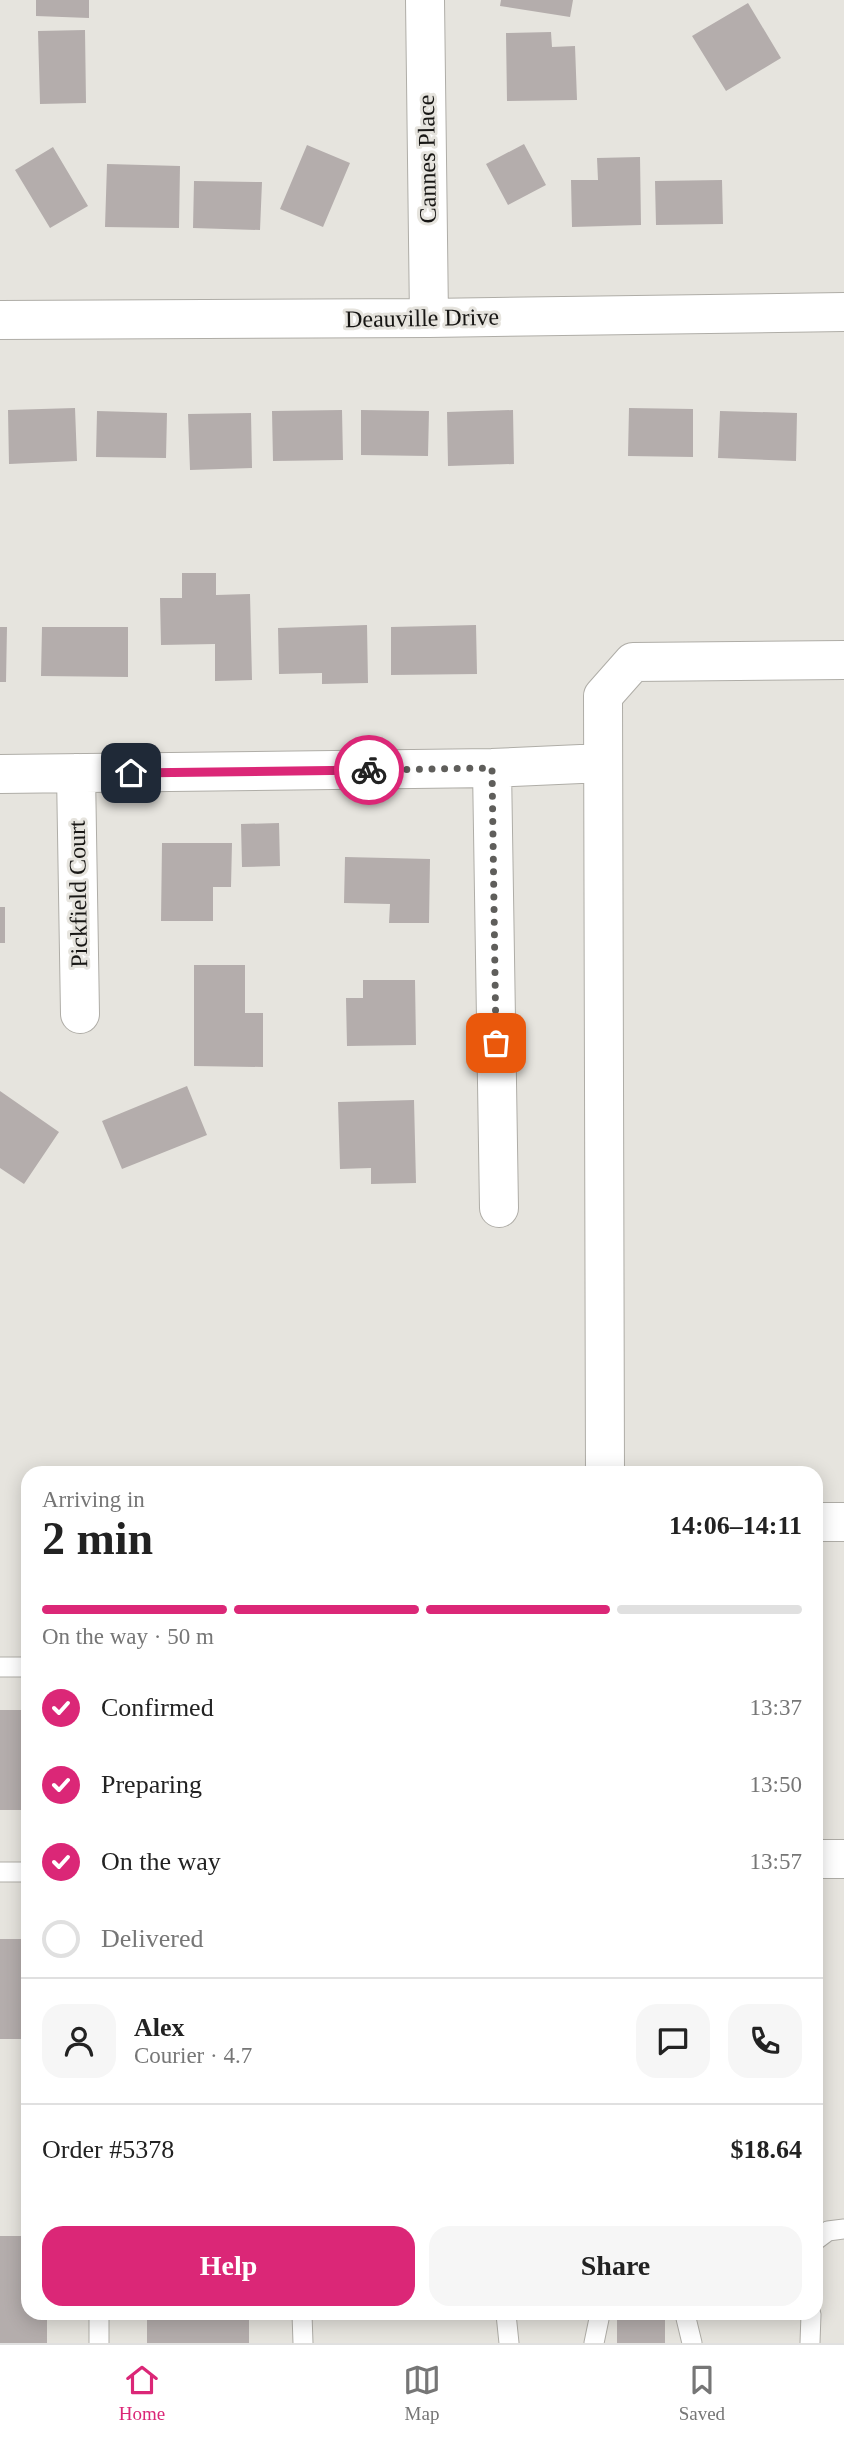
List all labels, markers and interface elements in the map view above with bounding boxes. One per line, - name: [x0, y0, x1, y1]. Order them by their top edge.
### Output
- street label: Cannes Place: [413, 94, 441, 224]
- street label: Deauville Drive: [345, 304, 499, 332]
- courier: [334, 735, 404, 805]
- pin: [101, 743, 161, 803]
- icon: bike: [350, 751, 388, 789]
- icon: home: [112, 754, 150, 792]
- street label: Pickfield Court: [64, 820, 92, 968]
- pin: [466, 1013, 526, 1073]
- icon: bag: [477, 1024, 515, 1062]
- text: Arriving in: [42, 1487, 145, 1512]
- text: 14:06–14:11: [669, 1511, 802, 1540]
- text: 2 min: [42, 1513, 153, 1564]
- text: On the way · 50 m: [42, 1624, 214, 1649]
- icon: check: [42, 1689, 80, 1727]
- text: Confirmed: [101, 1693, 214, 1722]
- text: 13:37: [750, 1695, 802, 1720]
- icon: check: [42, 1766, 80, 1804]
- text: Preparing: [101, 1770, 202, 1799]
- text: 13:50: [750, 1772, 802, 1797]
- icon: check: [42, 1843, 80, 1881]
- text: On the way: [101, 1847, 221, 1876]
- text: 13:57: [750, 1849, 802, 1874]
- text: Delivered: [101, 1924, 204, 1953]
- button: person: [42, 2004, 116, 2078]
- button: chat: [636, 2004, 710, 2078]
- button: phone: [728, 2004, 802, 2078]
- text: Alex: [134, 2013, 185, 2042]
- text: Courier · 4.7: [134, 2043, 252, 2068]
- text: Order #5378: [42, 2135, 174, 2164]
- text: $18.64: [731, 2135, 802, 2164]
- button: Help: [42, 2226, 415, 2306]
- button: Share: [429, 2226, 802, 2306]
- tab: Home: [119, 2361, 165, 2425]
- tab: Map: [403, 2361, 441, 2425]
- tab: Saved: [679, 2361, 725, 2425]

